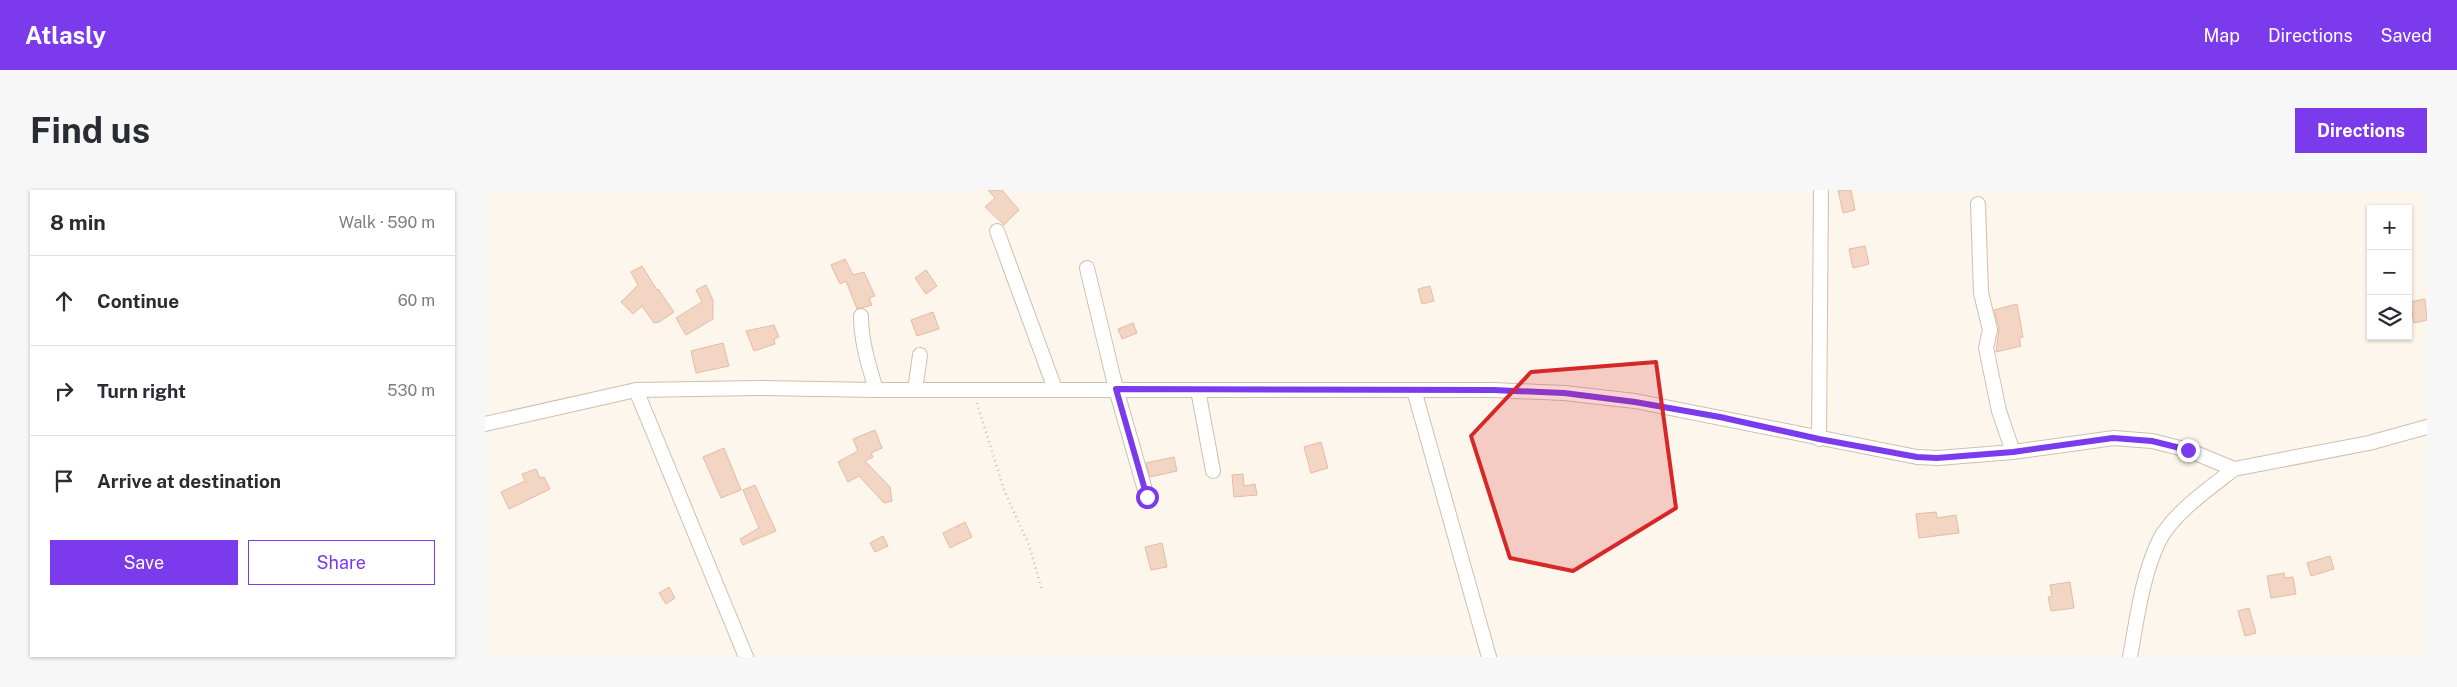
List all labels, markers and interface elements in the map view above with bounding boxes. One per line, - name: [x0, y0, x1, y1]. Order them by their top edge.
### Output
- text: Atlasly: [25, 21, 106, 49]
- text: Map: [2203, 25, 2240, 46]
- text: Directions: [2268, 25, 2353, 46]
- text: Saved: [2381, 25, 2432, 46]
- button: Directions: [2295, 108, 2427, 153]
- text: Find us: [30, 110, 150, 151]
- map controls: [2367, 205, 2412, 340]
- button: +: [2367, 205, 2412, 250]
- text: 8 min: [50, 210, 106, 235]
- text: Walk · 590 m: [339, 213, 435, 232]
- button: −: [2367, 250, 2412, 295]
- icon: ahead: [50, 287, 78, 315]
- text: Continue: [97, 290, 179, 312]
- text: 60 m: [398, 291, 435, 310]
- button: layers: [2367, 295, 2412, 340]
- icon: right: [50, 377, 78, 405]
- text: Turn right: [97, 380, 186, 402]
- text: 530 m: [387, 381, 435, 400]
- route end: [2177, 439, 2200, 462]
- icon: arrive: [50, 467, 78, 495]
- text: Arrive at destination: [97, 470, 281, 492]
- route start: [1136, 486, 1159, 509]
- button: Save: [50, 540, 238, 585]
- button: Share: [248, 540, 435, 585]

